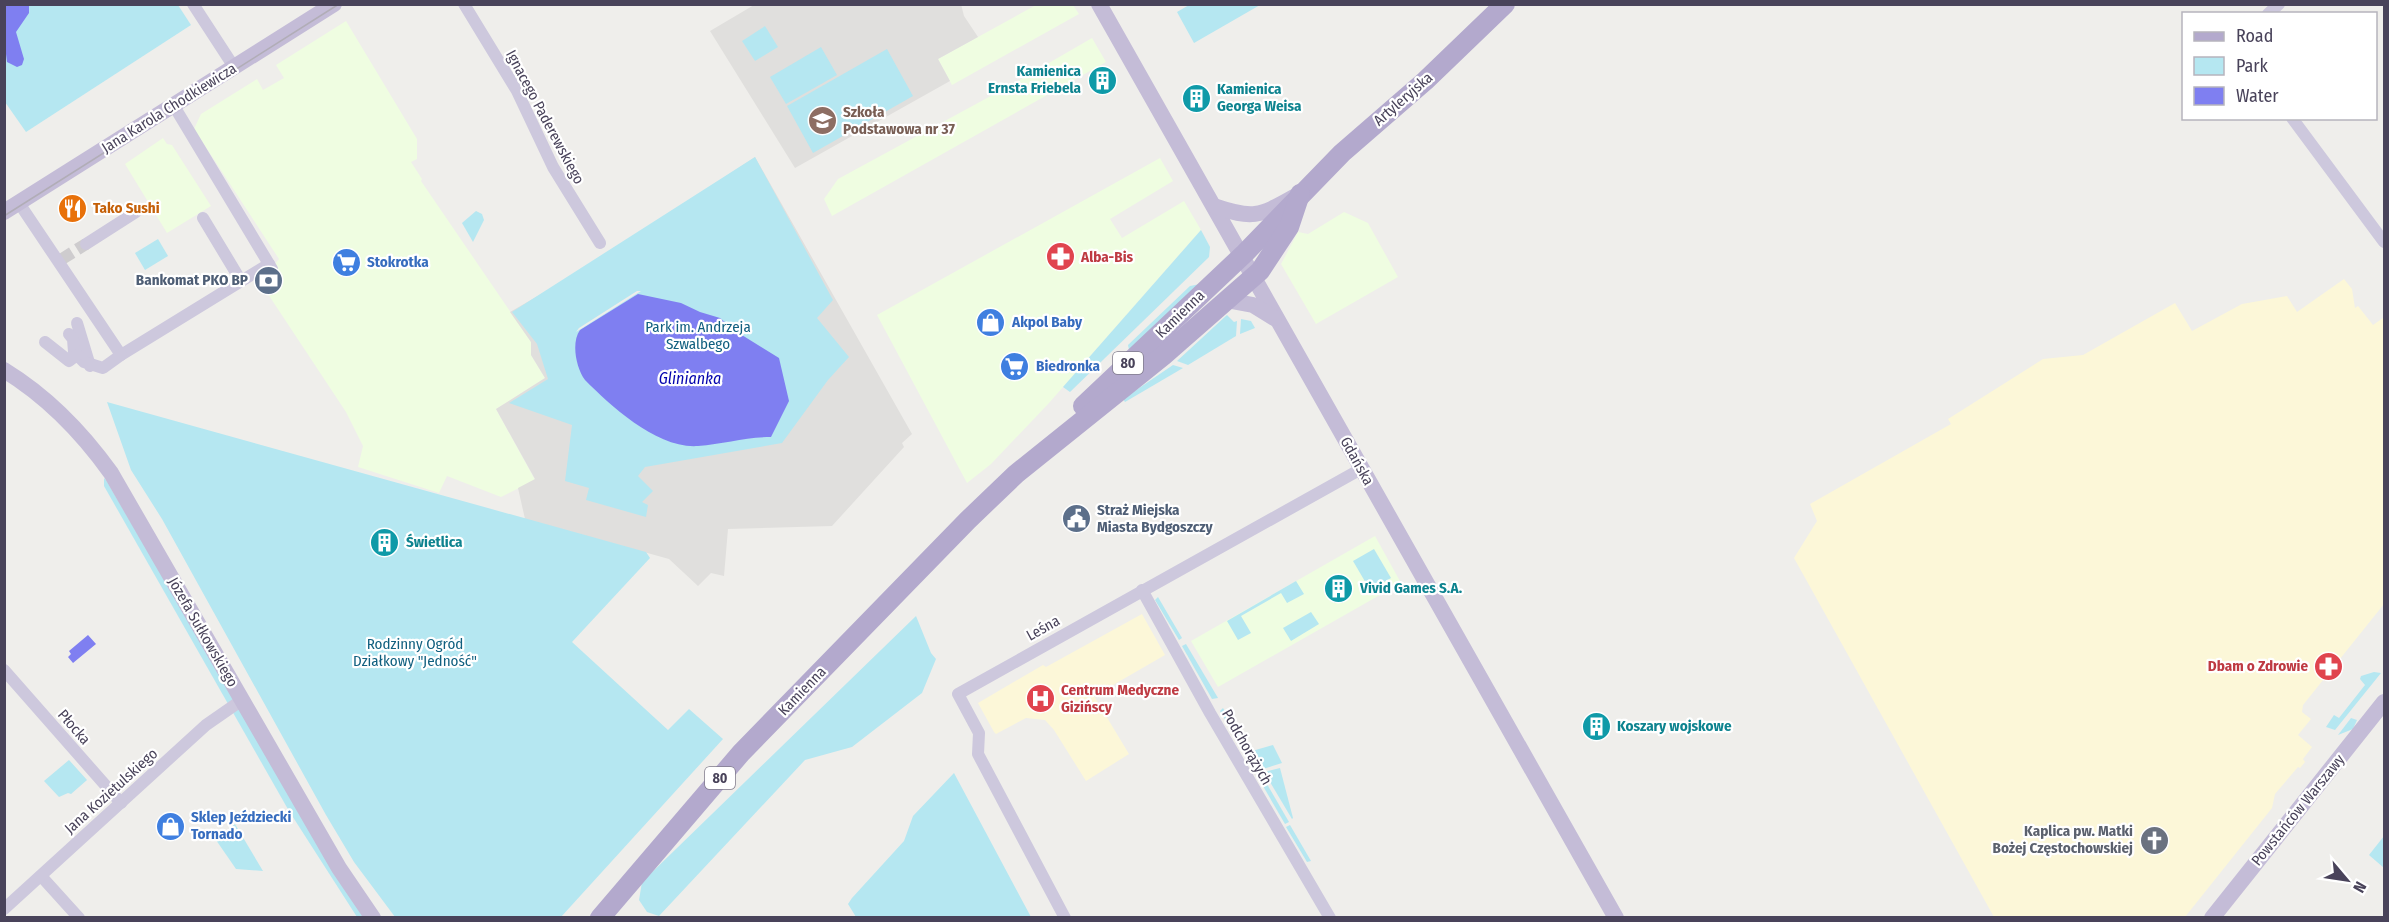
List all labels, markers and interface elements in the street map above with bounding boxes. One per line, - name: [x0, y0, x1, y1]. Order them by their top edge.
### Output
- legend: [2182, 12, 2377, 120]
- text: Road: [2236, 25, 2273, 47]
- street label: Ignacego Paderewskiego: [502, 47, 588, 187]
- text: Park: [2236, 55, 2269, 77]
- street label: Jana Karola Chodkiewicza: [98, 59, 240, 157]
- place label: Kamienica Ernsta Friebela: [988, 62, 1082, 97]
- building icon: Kamienica Ernsta Friebela: [1086, 64, 1118, 96]
- street label: Artyleryjska: [1370, 69, 1436, 129]
- place label: Kamienica Georga Weisa: [1217, 80, 1302, 115]
- building icon: Kamienica Georga Weisa: [1180, 82, 1212, 114]
- text: Water: [2236, 85, 2279, 107]
- place label: Szkoła Podstawowa nr 37: [843, 103, 955, 138]
- school or university icon: Szkoła Podstawowa nr 37: [806, 105, 838, 137]
- restaurant icon: Tako Sushi: [56, 192, 88, 224]
- place label: Tako Sushi: [93, 199, 160, 217]
- pharmacy icon: Alba-Bis: [1044, 241, 1076, 273]
- supermarket icon: Stokrotka: [330, 246, 362, 278]
- place label: Alba-Bis: [1080, 248, 1134, 266]
- place label: Stokrotka: [367, 253, 429, 271]
- bank icon: Bankomat PKO BP: [253, 264, 285, 296]
- place label: Bankomat PKO BP: [136, 271, 248, 289]
- street label: Kamienna: [1152, 286, 1208, 342]
- shop icon: Akpol Baby: [975, 306, 1007, 338]
- place label: Akpol Baby: [1011, 313, 1083, 331]
- park label: Park im. Andrzeja Szwalbego: [645, 318, 751, 353]
- supermarket icon: Biedronka: [999, 350, 1031, 382]
- road number: 80: [1113, 352, 1143, 374]
- place label: Biedronka: [1036, 357, 1100, 375]
- water label: Glinianka: [659, 369, 721, 388]
- street label: Gdańska: [1336, 434, 1378, 488]
- place label: Straż Miejska Miasta Bydgoszczy: [1097, 501, 1214, 536]
- public building icon: Straż Miejska Miasta Bydgoszczy: [1060, 503, 1092, 535]
- building icon: Świetlica: [369, 526, 401, 558]
- place label: Świetlica: [406, 533, 463, 551]
- building icon: Vivid Games S.A.: [1323, 572, 1355, 604]
- street label: Józefa Sułkowskiego: [164, 574, 242, 690]
- place label: Vivid Games S.A.: [1359, 579, 1463, 597]
- street label: Leśna: [1023, 612, 1063, 644]
- park label: Rodzinny Ogród Działkowy "Jedność": [353, 635, 477, 670]
- pharmacy icon: Dbam o Zdrowie: [2313, 650, 2345, 682]
- place label: Dbam o Zdrowie: [2208, 657, 2308, 675]
- street label: Kamienna: [774, 663, 830, 719]
- place label: Centrum Medyczne Gizińscy: [1061, 681, 1179, 716]
- hospital icon: Centrum Medyczne Gizińscy: [1024, 683, 1056, 715]
- street label: Płocka: [54, 706, 94, 748]
- street label: Podchorążych: [1218, 706, 1276, 788]
- building icon: Koszary wojskowe: [1580, 710, 1612, 742]
- place label: Koszary wojskowe: [1617, 717, 1732, 735]
- street label: Jana Kozietulskiego: [61, 744, 161, 837]
- street label: Powstańców Warszawy: [2248, 750, 2349, 869]
- road number: 80: [705, 767, 735, 789]
- place label: Sklep Jeździecki Tornado: [191, 808, 291, 843]
- shop icon: Sklep Jeździecki Tornado: [154, 810, 186, 842]
- place label: Kaplica pw. Matki Bożej Częstochowskiej: [1993, 822, 2133, 857]
- church icon: Kaplica pw. Matki Bożej Częstochowskiej: [2138, 824, 2170, 856]
- north arrow: [2317, 850, 2377, 910]
- text: N: [2349, 878, 2370, 896]

